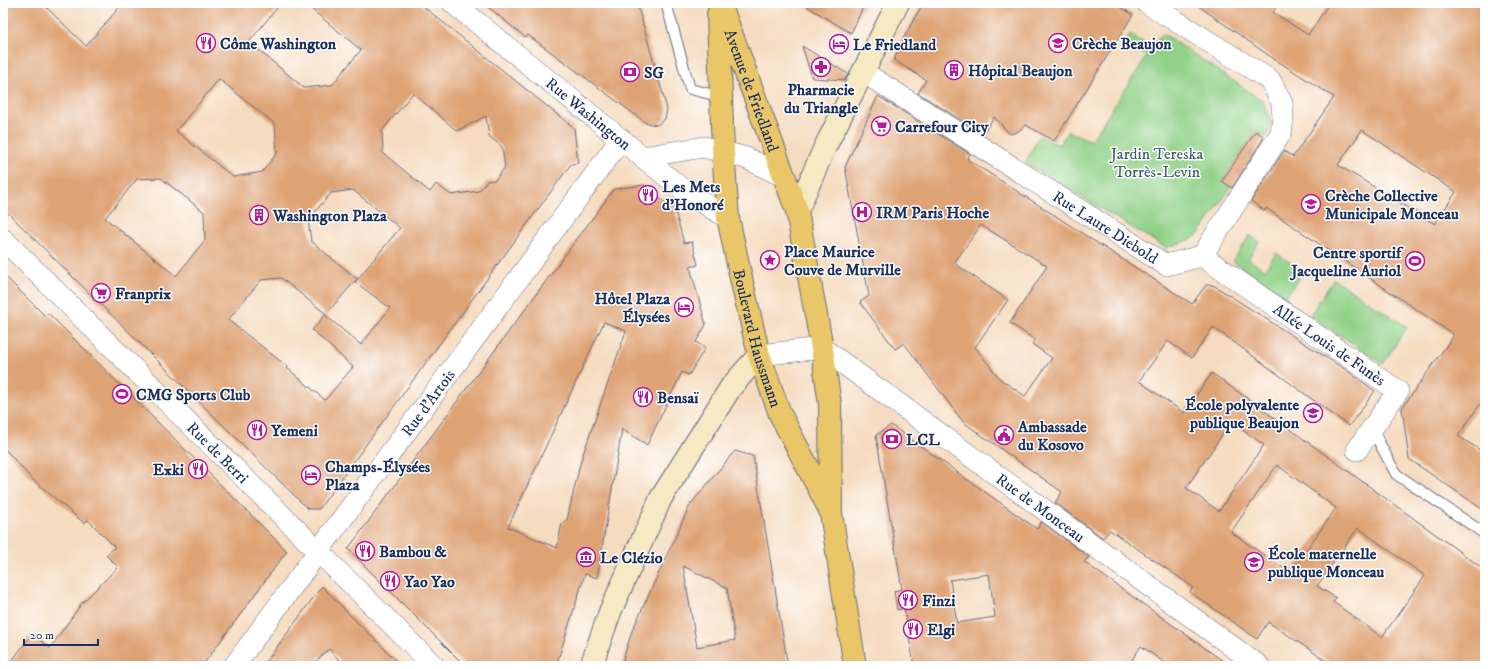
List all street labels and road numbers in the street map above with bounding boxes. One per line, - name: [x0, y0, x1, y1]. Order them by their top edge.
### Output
- street label: Avenue de Friedland: [720, 26, 783, 155]
- street label: Rue Washington: [541, 73, 635, 155]
- street label: Rue Laure Diebold: [1049, 187, 1162, 269]
- street label: Boulevard Haussmann: [728, 267, 786, 411]
- street label: Allée Louis de Funès: [1269, 299, 1389, 390]
- street label: Rue d'Artois: [397, 365, 460, 441]
- street label: Rue de Berri: [182, 418, 253, 488]
- street label: Rue de Monceau: [992, 469, 1089, 547]

